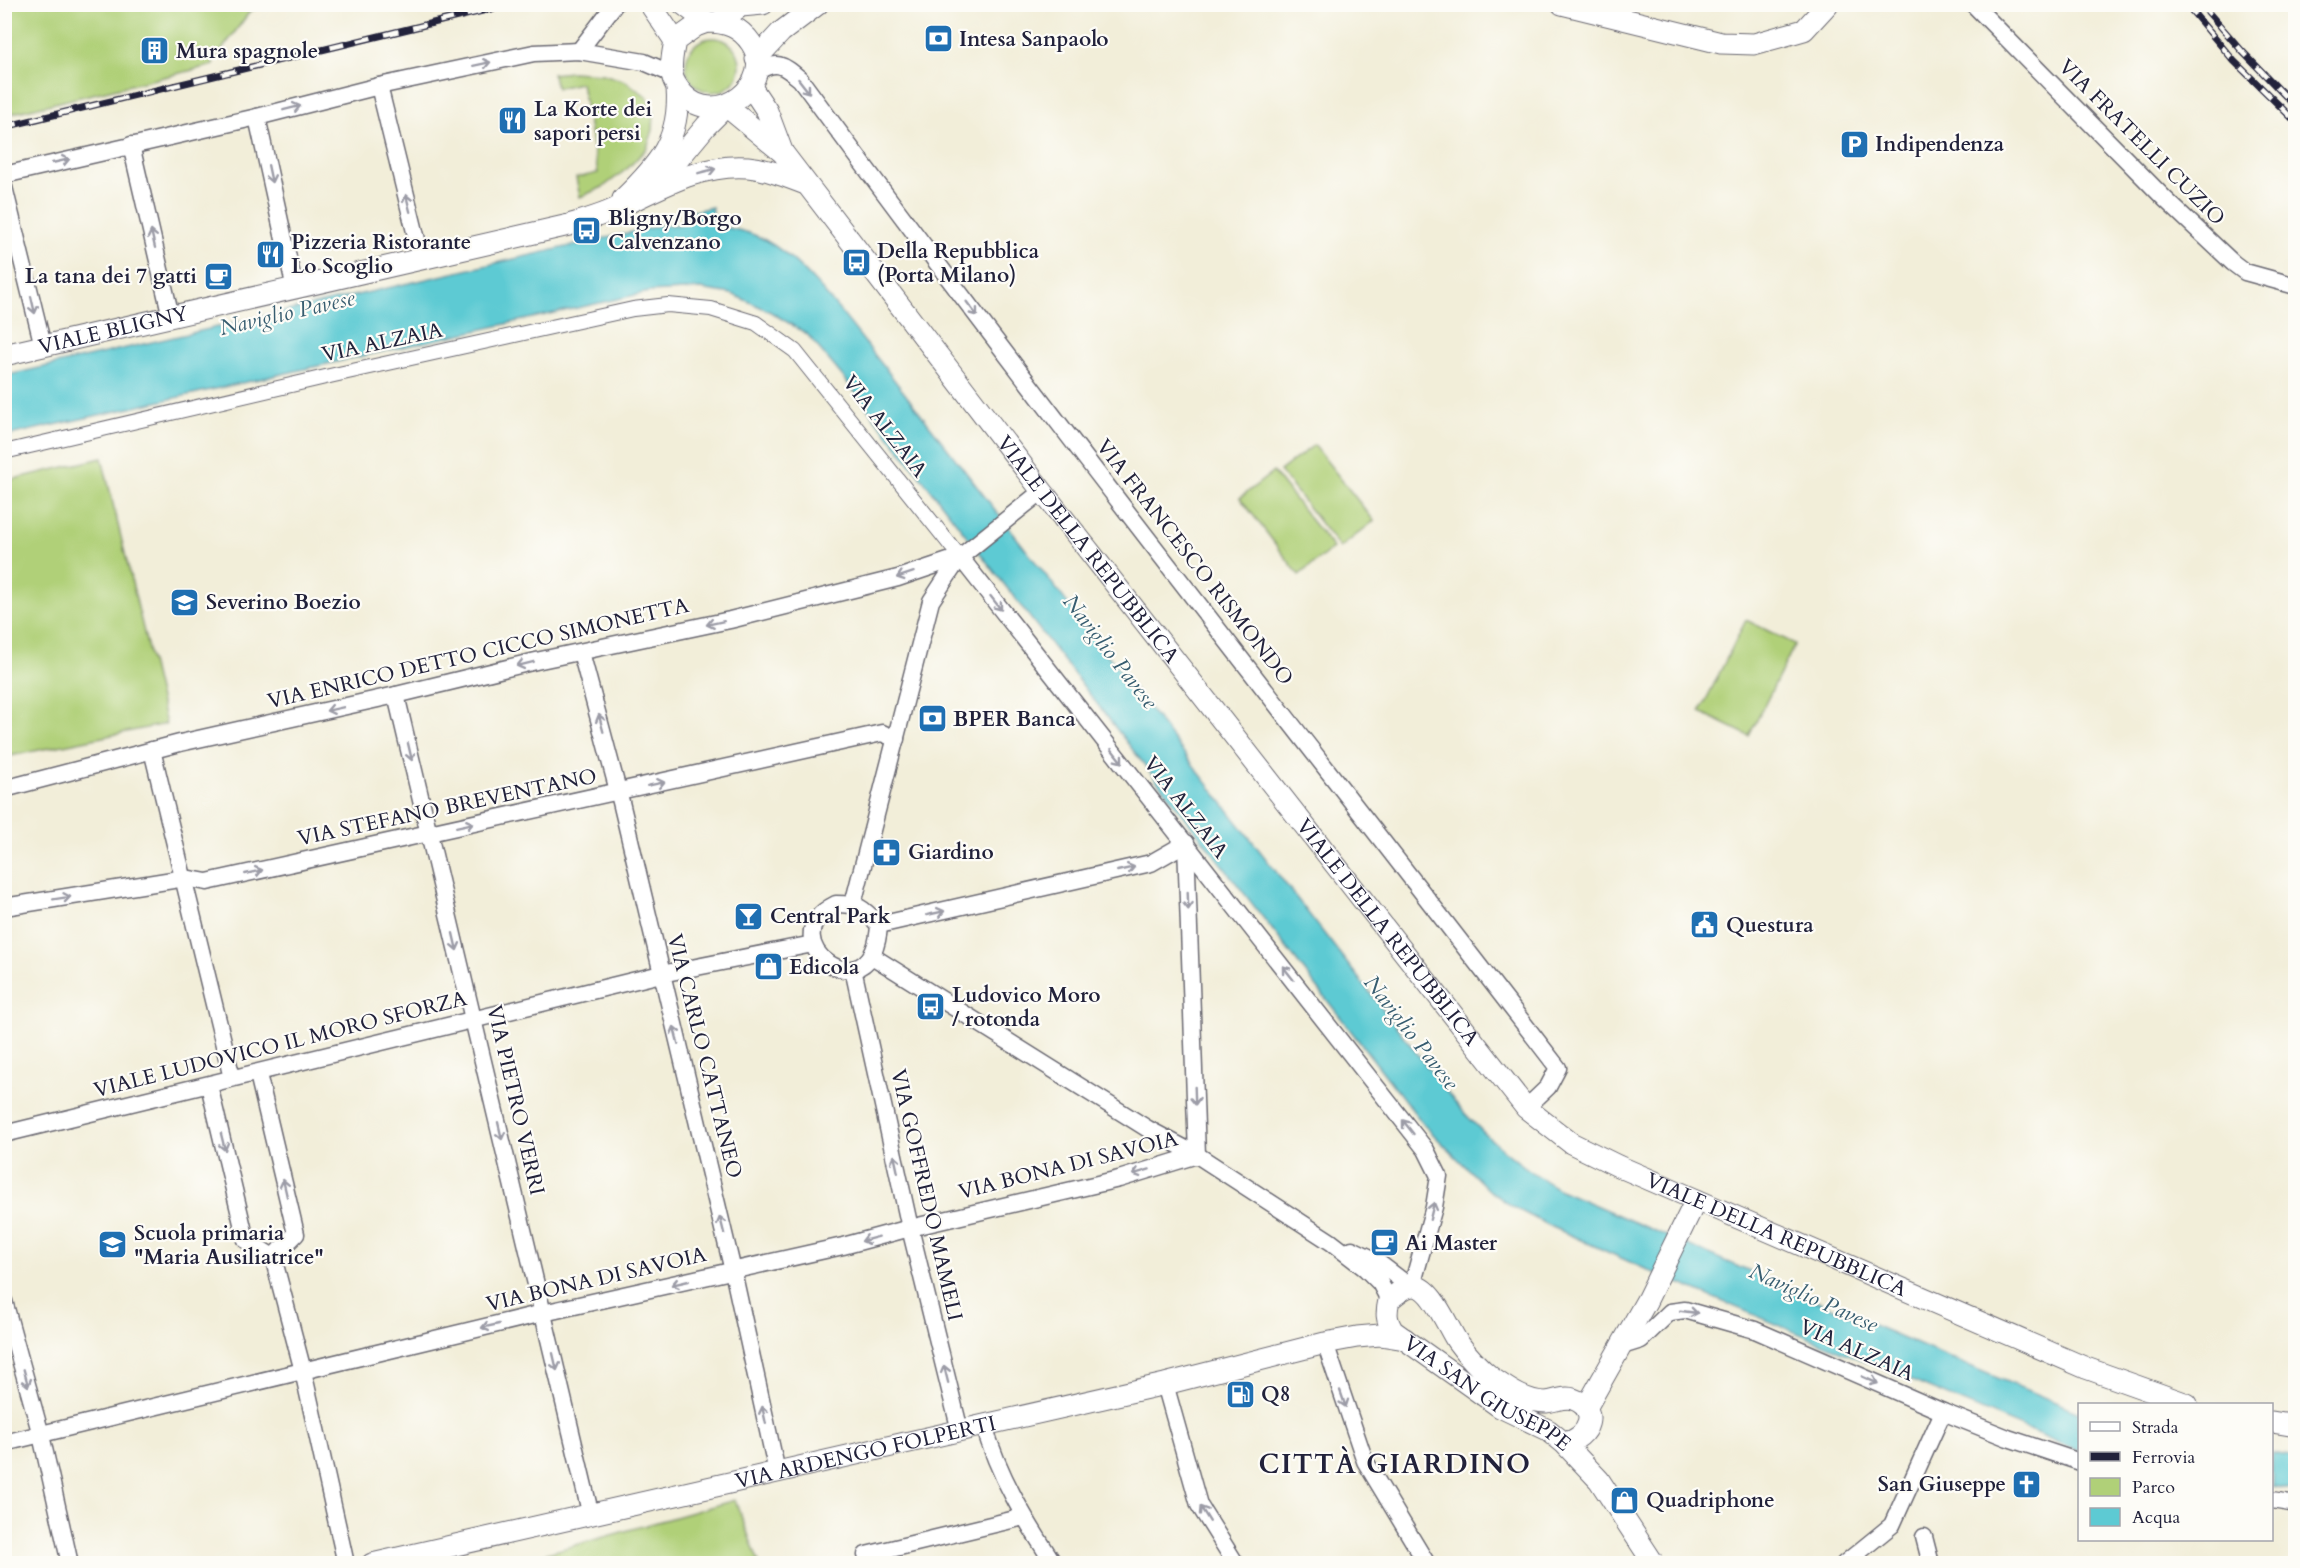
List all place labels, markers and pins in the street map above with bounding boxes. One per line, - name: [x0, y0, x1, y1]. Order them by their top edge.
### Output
- bank icon: Intesa Sanpaolo: [922, 23, 954, 55]
- place label: Intesa Sanpaolo: [959, 25, 1109, 54]
- building icon: Mura spagnole: [139, 35, 171, 67]
- place label: Mura spagnole: [176, 37, 318, 66]
- place label: La Korte dei sapori persi: [534, 95, 653, 148]
- restaurant icon: La Korte dei sapori persi: [497, 105, 529, 137]
- parking icon: Indipendenza: [1838, 128, 1870, 160]
- place label: Indipendenza: [1875, 130, 2005, 159]
- place label: Bligny/Borgo Calvenzano: [608, 204, 742, 257]
- bus stop icon: Bligny/Borgo Calvenzano: [571, 214, 603, 246]
- place label: Pizzeria Ristorante Lo Scoglio: [291, 228, 471, 281]
- place label: Della Repubblica (Porta Milano): [877, 237, 1040, 290]
- restaurant icon: Pizzeria Ristorante Lo Scoglio: [254, 238, 286, 270]
- bus stop icon: Della Repubblica (Porta Milano): [840, 247, 872, 279]
- cafe icon: La tana dei 7 gatti: [202, 260, 234, 292]
- place label: La tana dei 7 gatti: [25, 262, 197, 291]
- school or university icon: Severino Boezio: [169, 586, 201, 618]
- place label: Severino Boezio: [206, 588, 361, 617]
- bank icon: BPER Banca: [916, 703, 948, 735]
- place label: BPER Banca: [953, 705, 1076, 734]
- pharmacy icon: Giardino: [871, 836, 903, 868]
- place label: Giardino: [908, 838, 994, 867]
- bar icon: Central Park: [733, 900, 765, 932]
- place label: Central Park: [770, 902, 891, 931]
- public building icon: Questura: [1689, 909, 1721, 941]
- place label: Questura: [1726, 911, 1814, 940]
- shop icon: Edicola: [752, 951, 784, 983]
- place label: Edicola: [789, 953, 860, 982]
- place label: Ludovico Moro / rotonda: [952, 981, 1100, 1034]
- bus stop icon: Ludovico Moro / rotonda: [915, 991, 947, 1023]
- place label: Scuola primaria "Maria Ausiliatrice": [134, 1219, 324, 1272]
- cafe icon: Ai Master: [1368, 1227, 1400, 1259]
- school or university icon: Scuola primaria "Maria Ausiliatrice": [97, 1229, 129, 1261]
- place label: Ai Master: [1405, 1229, 1498, 1258]
- fuel station icon: Q8: [1224, 1378, 1256, 1410]
- place label: Q8: [1261, 1380, 1290, 1409]
- church icon: San Giuseppe: [2011, 1468, 2043, 1500]
- place label: San Giuseppe: [1878, 1470, 2006, 1499]
- shop icon: Quadriphone: [1609, 1484, 1641, 1516]
- place label: Quadriphone: [1646, 1486, 1775, 1515]

